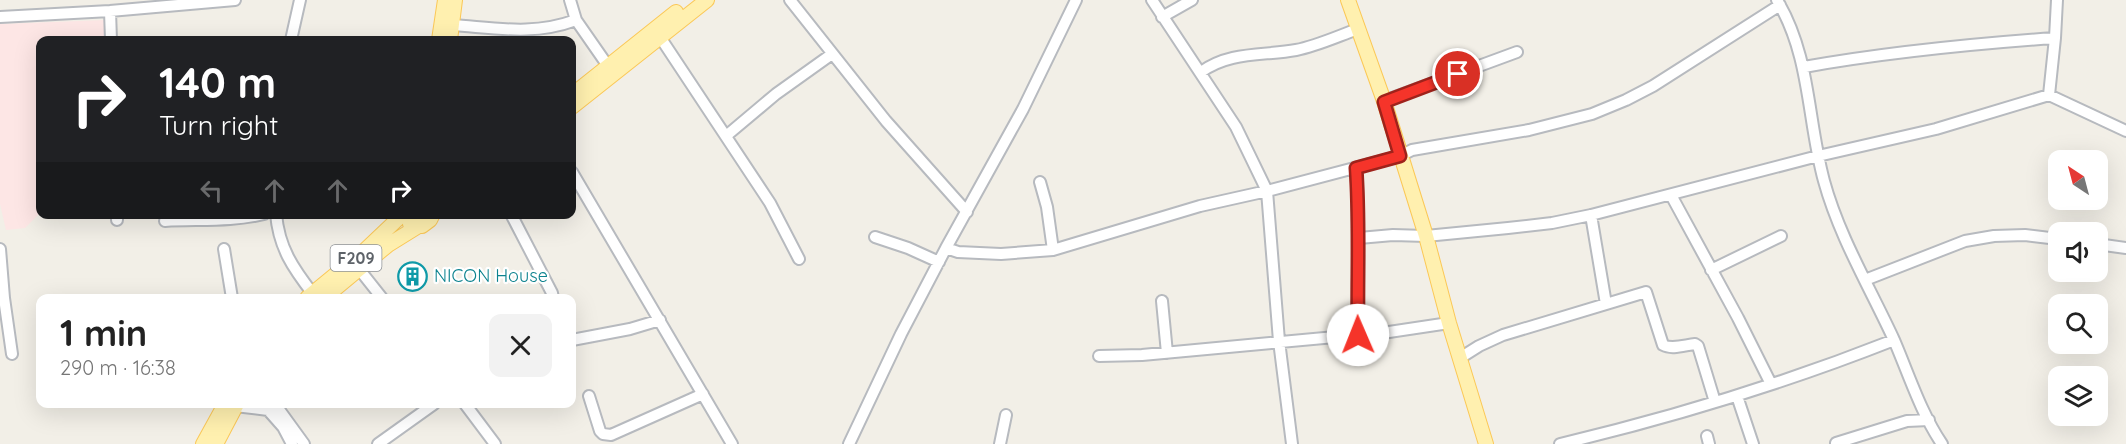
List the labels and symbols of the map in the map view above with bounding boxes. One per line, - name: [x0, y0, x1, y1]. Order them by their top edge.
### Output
- pin: [1432, 48, 1483, 99]
- north arrow: [2048, 150, 2108, 210]
- road number: F209: [330, 245, 382, 271]
- building icon: NICON House: [397, 260, 429, 292]
- place label: NICON House: [434, 264, 548, 287]
- position arrow: [1326, 303, 1390, 367]

